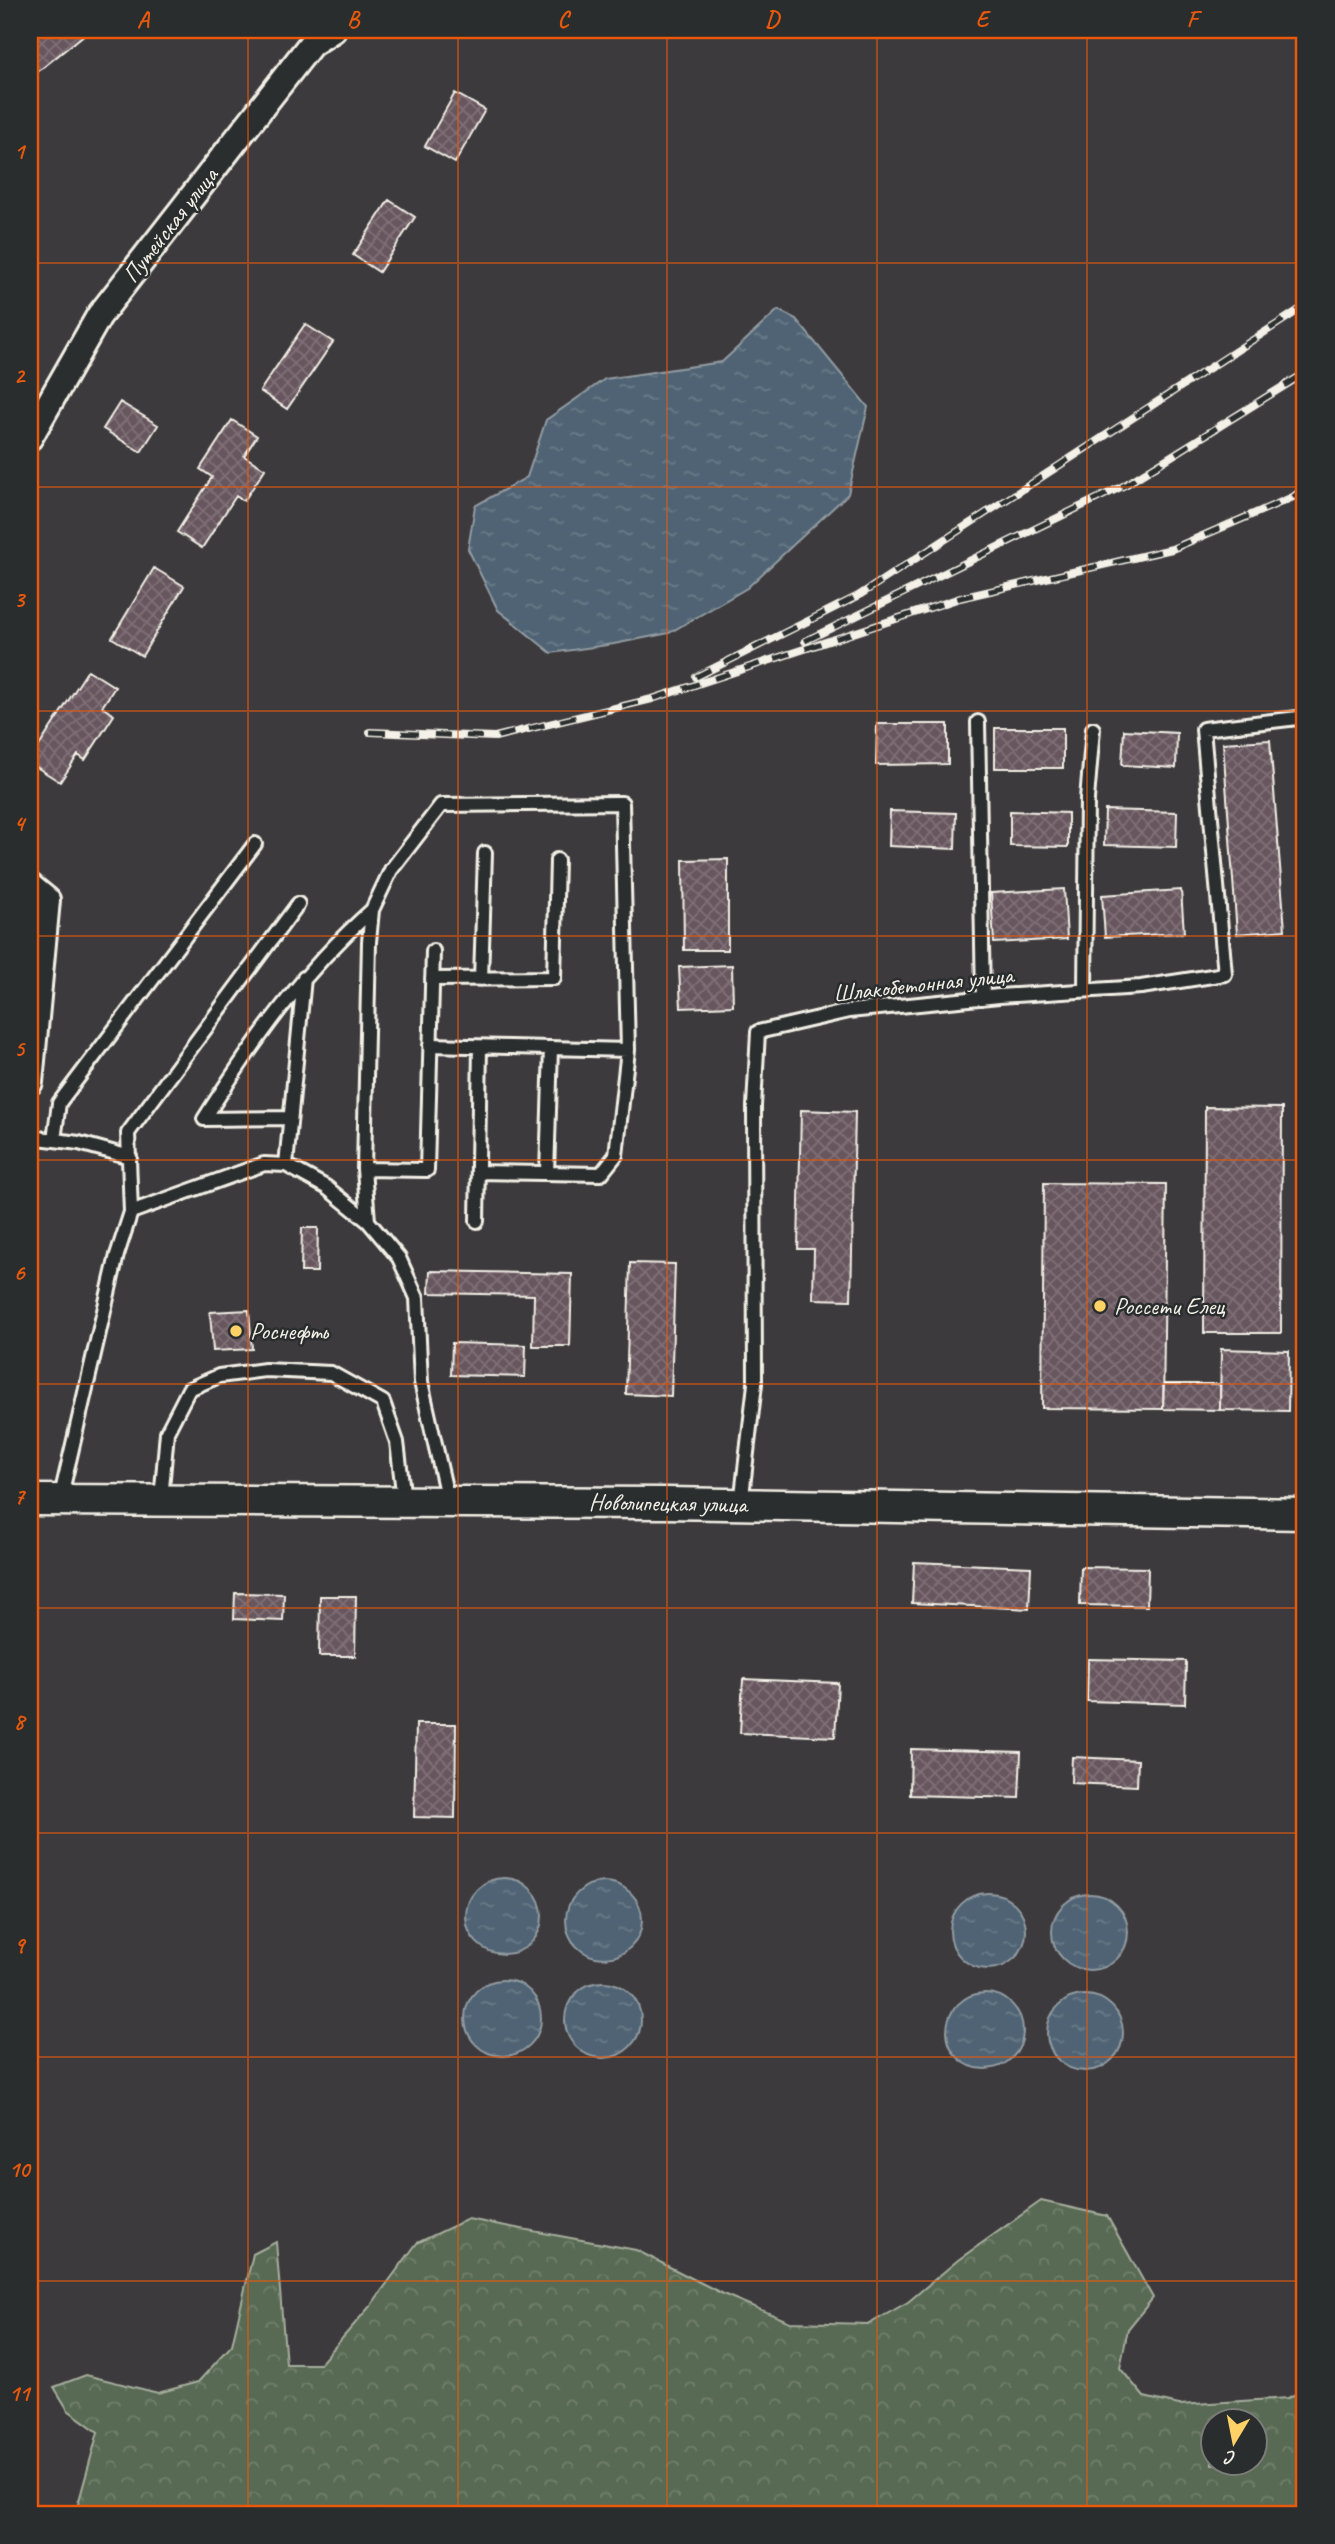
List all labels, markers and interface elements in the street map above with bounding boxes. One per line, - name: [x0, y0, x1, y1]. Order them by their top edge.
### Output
- text: A: [137, 5, 151, 34]
- text: B: [347, 5, 361, 34]
- text: C: [558, 5, 572, 34]
- text: D: [765, 5, 781, 34]
- text: E: [976, 5, 992, 34]
- text: F: [1187, 5, 1203, 34]
- text: 1: [14, 137, 27, 166]
- street label: Путейская улица: [116, 160, 225, 289]
- text: 2: [14, 361, 27, 390]
- text: 3: [14, 585, 27, 614]
- text: 4: [14, 809, 27, 838]
- street label: Шлакобетонная улица: [831, 959, 1017, 1008]
- text: 5: [14, 1034, 26, 1063]
- text: 6: [14, 1258, 27, 1287]
- place label: Россети Елец: [1114, 1291, 1226, 1321]
- marker: Россети Елец: [1092, 1298, 1108, 1314]
- place label: Роснефть: [250, 1316, 329, 1346]
- marker: Роснефть: [228, 1323, 244, 1339]
- text: 7: [14, 1482, 27, 1511]
- street label: Новолипецкая улица: [589, 1487, 749, 1519]
- text: 8: [14, 1707, 27, 1736]
- text: 9: [14, 1931, 27, 1960]
- text: 10: [9, 2155, 32, 2184]
- text: 11: [9, 2379, 32, 2408]
- north arrow: [1198, 2408, 1268, 2478]
- text: С: [1222, 2445, 1238, 2470]

